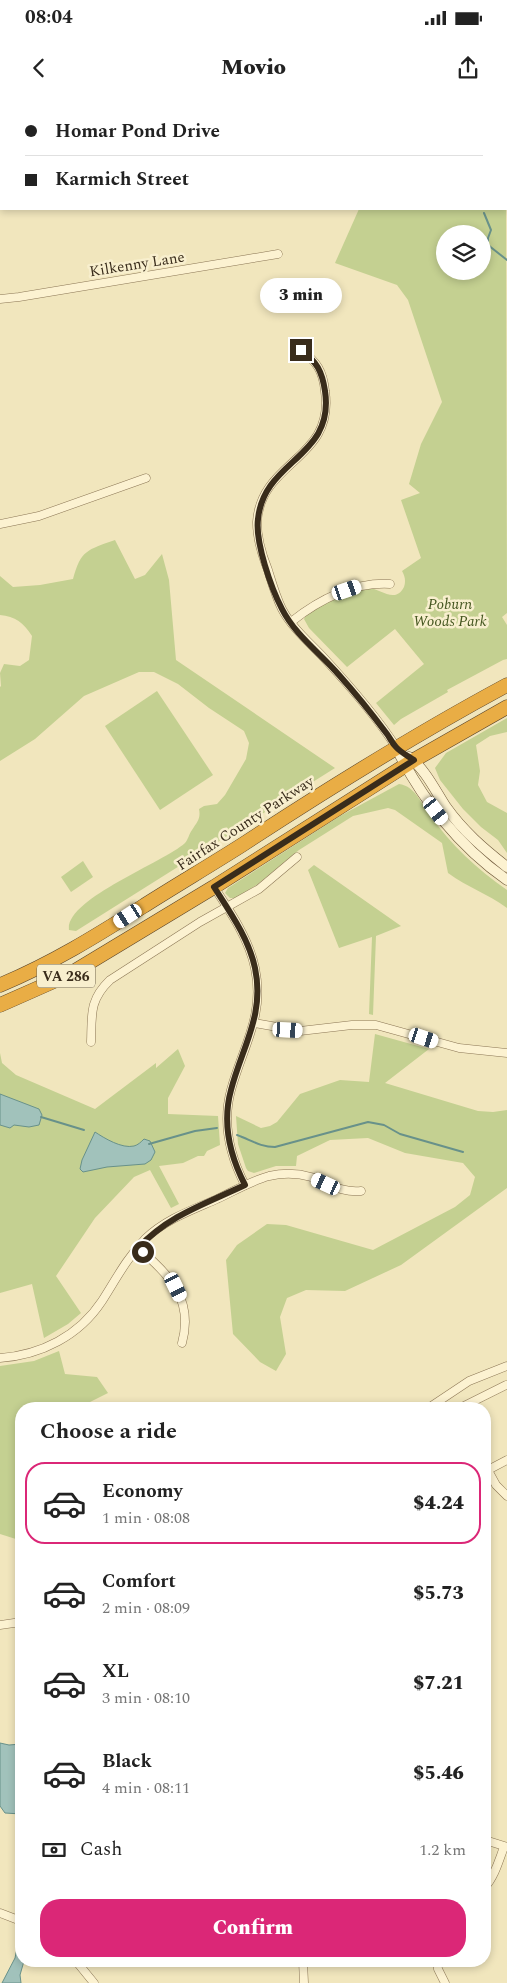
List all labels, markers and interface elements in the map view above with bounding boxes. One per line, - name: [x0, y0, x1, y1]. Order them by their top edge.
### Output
- text: 08:04: [25, 3, 73, 32]
- text: Movio: [221, 51, 286, 84]
- icon: back: [25, 54, 53, 82]
- icon: share: [454, 54, 482, 82]
- text: Homar Pond Drive: [55, 117, 220, 146]
- text: Karmich Street: [55, 165, 189, 194]
- map controls: [436, 225, 491, 280]
- button: layers: [436, 225, 491, 280]
- street label: Kilkenny Lane: [88, 246, 186, 283]
- callout: 3 min: [260, 278, 342, 312]
- text: 3 min: [279, 283, 323, 307]
- route end: [290, 339, 312, 361]
- car: [330, 578, 363, 602]
- park label: Poburn Woods Park: [413, 593, 487, 633]
- street label: Fairfax County Parkway: [172, 770, 319, 877]
- car: [420, 795, 451, 827]
- car: [111, 902, 144, 930]
- road number: VA 286: [37, 964, 95, 988]
- car: [272, 1022, 303, 1038]
- car: [407, 1026, 440, 1050]
- car: [309, 1171, 342, 1197]
- route start: [132, 1241, 154, 1263]
- car: [162, 1270, 189, 1304]
- text: Choose a ride: [40, 1415, 177, 1448]
- text: Economy: [102, 1477, 183, 1506]
- icon: car: [42, 1481, 87, 1526]
- text: $4.24: [413, 1489, 464, 1518]
- text: 1 min · 08:08: [102, 1506, 190, 1530]
- text: Comfort: [102, 1567, 176, 1596]
- icon: car: [42, 1571, 87, 1616]
- text: $5.73: [413, 1579, 464, 1608]
- text: 2 min · 08:09: [102, 1596, 190, 1620]
- text: XL: [102, 1657, 129, 1686]
- icon: car: [42, 1661, 87, 1706]
- text: $7.21: [413, 1669, 464, 1698]
- text: 3 min · 08:10: [102, 1686, 190, 1710]
- text: Black: [102, 1747, 152, 1776]
- icon: car: [42, 1751, 87, 1796]
- text: $5.46: [413, 1759, 464, 1788]
- text: 4 min · 08:11: [102, 1776, 190, 1800]
- text: Cash: [80, 1835, 122, 1864]
- icon: cash: [40, 1836, 68, 1864]
- text: 1.2 km: [419, 1838, 466, 1862]
- button: Confirm: [40, 1899, 466, 1957]

